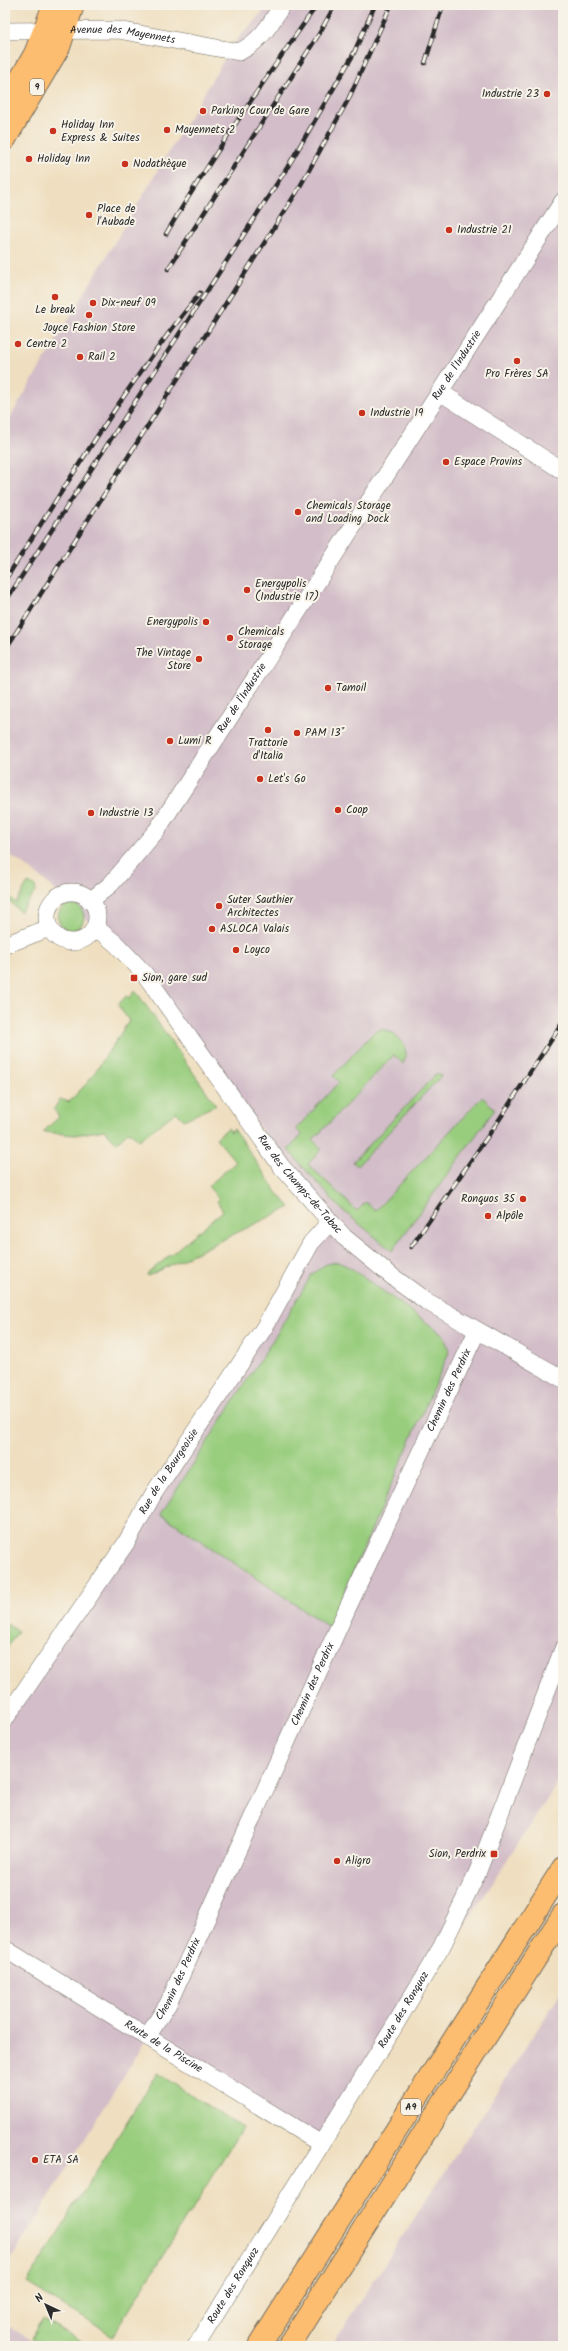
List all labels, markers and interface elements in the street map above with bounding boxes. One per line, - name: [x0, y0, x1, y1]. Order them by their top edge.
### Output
- street label: Avenue des Mayennets: [70, 21, 177, 49]
- road number: 9: [30, 79, 44, 95]
- place label: Industrie 23: [482, 85, 539, 103]
- marker: Industrie 23: [542, 89, 552, 99]
- place label: Parking Cour de Gare: [211, 102, 309, 120]
- marker: Parking Cour de Gare: [198, 106, 208, 116]
- place label: Holiday Inn Express & Suites: [61, 116, 140, 147]
- place label: Mayennets 2: [175, 121, 235, 139]
- marker: Mayennets 2: [162, 125, 172, 135]
- marker: Holiday Inn Express & Suites: [48, 126, 58, 136]
- place label: Holiday Inn: [37, 150, 90, 168]
- marker: Holiday Inn: [24, 154, 34, 164]
- place label: Nodathèque: [133, 155, 187, 173]
- marker: Nodathèque: [120, 159, 130, 169]
- place label: Place de l'Aubade: [97, 200, 136, 231]
- marker: Place de l'Aubade: [84, 210, 94, 220]
- place label: Industrie 21: [457, 221, 511, 239]
- marker: Industrie 21: [444, 225, 454, 235]
- marker: Le break: [50, 292, 60, 302]
- place label: Dix-neuf 09: [101, 294, 157, 312]
- marker: Dix-neuf 09: [88, 298, 98, 308]
- place label: Le break: [35, 301, 76, 319]
- marker: Joyce Fashion Store: [84, 310, 94, 320]
- place label: Joyce Fashion Store: [43, 319, 135, 337]
- street label: Rue de l'Industrie: [428, 327, 486, 404]
- place label: Centre 2: [26, 335, 67, 353]
- marker: Centre 2: [13, 339, 23, 349]
- place label: Rail 2: [88, 348, 116, 366]
- marker: Rail 2: [75, 352, 85, 362]
- marker: Pro Frères SA: [512, 356, 522, 366]
- place label: Pro Frères SA: [485, 365, 549, 383]
- place label: Industrie 19: [370, 404, 424, 422]
- marker: Industrie 19: [357, 408, 367, 418]
- place label: Espace Provins: [454, 453, 523, 471]
- marker: Espace Provins: [441, 457, 451, 467]
- place label: Chemicals Storage and Loading Dock: [306, 497, 391, 528]
- marker: Chemicals Storage and Loading Dock: [293, 507, 303, 517]
- place label: Energypolis (Industrie 17): [255, 575, 319, 606]
- marker: Energypolis (Industrie 17): [242, 585, 252, 595]
- place label: Energypolis: [146, 613, 198, 631]
- marker: Energypolis: [201, 617, 211, 627]
- place label: Chemicals Storage: [238, 623, 285, 654]
- marker: Chemicals Storage: [225, 633, 235, 643]
- place label: The Vintage Store: [136, 644, 191, 675]
- marker: The Vintage Store: [194, 654, 204, 664]
- street label: Rue de l'Industrie: [213, 659, 272, 737]
- place label: Tamoil: [336, 679, 366, 697]
- marker: Tamoil: [323, 683, 333, 693]
- place label: PAM 13*: [305, 724, 345, 742]
- marker: Trattorie d'Italia: [263, 725, 273, 735]
- marker: PAM 13*: [292, 728, 302, 738]
- place label: Lumi R: [178, 732, 212, 750]
- place label: Trattorie d'Italia: [248, 734, 288, 765]
- marker: Lumi R: [165, 736, 175, 746]
- place label: Let's Go: [268, 770, 306, 788]
- marker: Let's Go: [255, 774, 265, 784]
- place label: Coop: [346, 801, 369, 819]
- place label: Industrie 13: [99, 804, 153, 822]
- marker: Coop: [333, 805, 343, 815]
- marker: Industrie 13: [86, 808, 96, 818]
- place label: Suter Sauthier Architectes: [227, 891, 294, 922]
- marker: Suter Sauthier Architectes: [214, 901, 224, 911]
- place label: ASLOCA Valais: [220, 920, 289, 938]
- marker: ASLOCA Valais: [207, 924, 217, 934]
- place label: Loyco: [244, 941, 270, 959]
- marker: Loyco: [231, 945, 241, 955]
- place label: Sion, gare sud: [142, 969, 208, 987]
- marker: Sion, gare sud: [129, 973, 139, 983]
- street label: Rue des Champs-de-Tabac: [253, 1131, 346, 1238]
- place label: Ronquos 35: [461, 1190, 516, 1208]
- marker: Ronquos 35: [518, 1194, 528, 1204]
- place label: Alpôle: [496, 1207, 523, 1225]
- marker: Alpôle: [483, 1211, 493, 1221]
- street label: Chemin des Perdrix: [422, 1346, 476, 1435]
- street label: Rue de la Bourgeoisie: [135, 1425, 204, 1518]
- street label: Chemin des Perdrix: [286, 1640, 340, 1729]
- place label: Sion, Perdrix: [429, 1845, 486, 1863]
- marker: Sion, Perdrix: [489, 1849, 499, 1859]
- place label: Aligro: [345, 1852, 371, 1870]
- marker: Aligro: [332, 1856, 342, 1866]
- street label: Chemin des Perdrix: [151, 1935, 206, 2024]
- street label: Route des Ronquoz: [373, 1968, 434, 2052]
- street label: Route de la Piscine: [121, 2016, 206, 2078]
- road number: A9: [401, 2099, 421, 2115]
- place label: ETA SA: [43, 2151, 79, 2169]
- marker: ETA SA: [30, 2155, 40, 2165]
- street label: Route des Ronquoz: [203, 2244, 264, 2328]
- north arrow: [26, 2285, 66, 2325]
- text: N: [31, 2290, 49, 2307]

